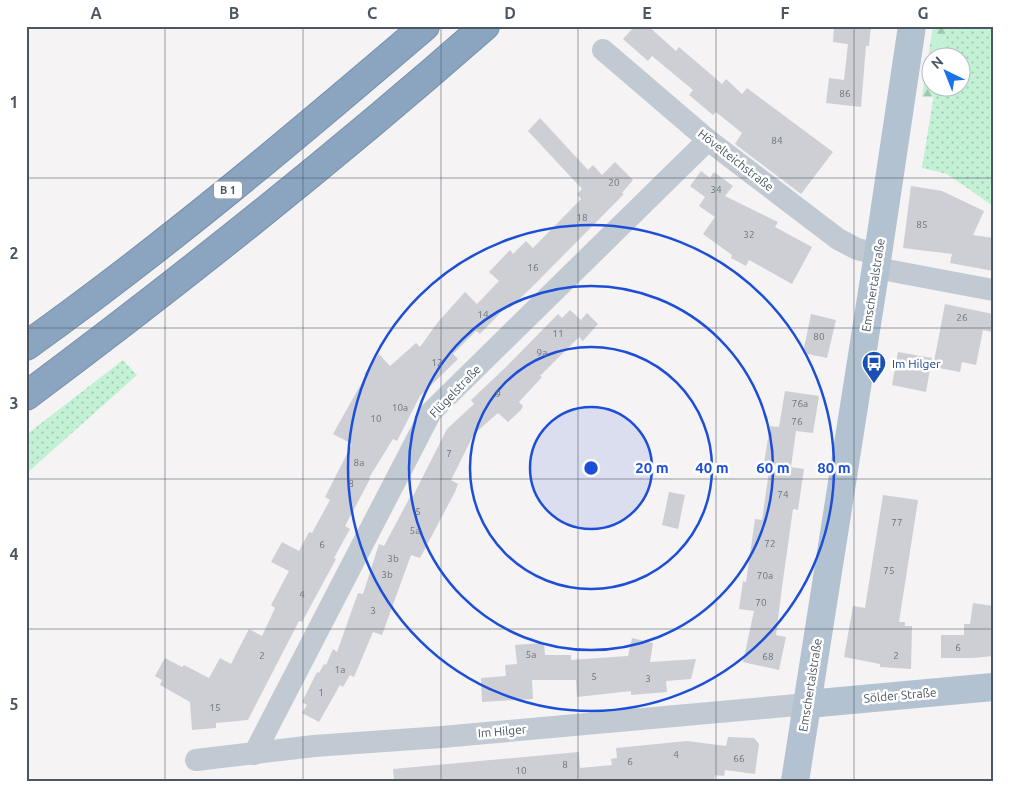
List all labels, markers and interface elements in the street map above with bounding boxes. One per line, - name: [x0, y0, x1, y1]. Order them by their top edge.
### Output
- text: A: [90, 4, 102, 22]
- text: B: [229, 4, 239, 22]
- text: C: [367, 4, 377, 22]
- text: D: [504, 4, 516, 22]
- text: E: [642, 4, 652, 22]
- text: F: [781, 4, 790, 22]
- text: G: [917, 4, 929, 22]
- north arrow: [922, 48, 972, 98]
- text: N: [928, 53, 946, 72]
- house number: 86: [839, 88, 851, 99]
- text: 1: [9, 93, 19, 111]
- street label: Hövelteichstraße: [696, 127, 776, 193]
- house number: 84: [771, 135, 783, 146]
- house number: 20: [608, 177, 620, 188]
- road number: B 1: [214, 182, 242, 198]
- house number: 34: [710, 184, 722, 195]
- house number: 18: [576, 212, 588, 223]
- house number: 85: [916, 219, 928, 230]
- house number: 32: [743, 229, 755, 240]
- street label: Emschertalstraße: [859, 237, 887, 333]
- text: 2: [9, 244, 19, 262]
- house number: 16: [527, 262, 539, 273]
- house number: 14: [477, 309, 489, 320]
- house number: 26: [956, 312, 968, 323]
- house number: 11: [552, 328, 564, 339]
- house number: 80: [813, 331, 825, 342]
- house number: 9a: [537, 347, 547, 358]
- bus stop icon: Im Hilger: [861, 350, 887, 384]
- house number: 12: [431, 357, 443, 368]
- place label: Im Hilger: [892, 357, 941, 370]
- street label: Flügelstraße: [427, 362, 483, 420]
- house number: 9: [495, 388, 501, 399]
- text: 3: [9, 394, 19, 412]
- house number: 76a: [792, 398, 808, 409]
- house number: 10a: [392, 402, 408, 413]
- house number: 10: [370, 413, 382, 424]
- house number: 76: [791, 416, 803, 427]
- house number: 7: [446, 448, 452, 459]
- house number: 8a: [354, 457, 364, 468]
- centre of rings: [582, 459, 600, 477]
- text: 20 m: [635, 459, 669, 476]
- text: 40 m: [695, 459, 729, 476]
- text: 60 m: [756, 459, 790, 476]
- text: 80 m: [817, 459, 851, 476]
- house number: 8: [348, 478, 354, 489]
- house number: 74: [777, 489, 789, 500]
- house number: 5: [415, 506, 421, 517]
- house number: 77: [891, 517, 903, 528]
- house number: 5a: [410, 525, 420, 536]
- house number: 72: [764, 538, 776, 549]
- house number: 6: [319, 539, 325, 550]
- text: 4: [9, 545, 19, 563]
- house number: 3b: [387, 553, 399, 564]
- house number: 75: [883, 565, 895, 576]
- house number: 3b: [381, 569, 393, 580]
- house number: 70a: [757, 570, 773, 581]
- house number: 4: [299, 589, 305, 600]
- house number: 70: [755, 597, 767, 608]
- house number: 3: [370, 605, 376, 616]
- street label: Emschertalstraße: [796, 637, 824, 733]
- house number: 6: [955, 642, 961, 653]
- house number: 5a: [526, 649, 536, 660]
- house number: 2: [259, 650, 265, 661]
- house number: 2: [893, 650, 899, 661]
- house number: 68: [762, 651, 774, 662]
- house number: 1a: [335, 664, 345, 675]
- house number: 5: [591, 671, 597, 682]
- house number: 3: [645, 673, 651, 684]
- street label: Sölder Straße: [863, 685, 937, 705]
- house number: 1: [318, 687, 324, 698]
- text: 5: [9, 695, 19, 713]
- house number: 15: [209, 702, 221, 713]
- street label: Im Hilger: [477, 722, 527, 740]
- house number: 4: [673, 749, 679, 760]
- house number: 66: [733, 753, 745, 764]
- house number: 6: [627, 756, 633, 767]
- house number: 8: [562, 759, 568, 770]
- house number: 10: [515, 765, 527, 776]

